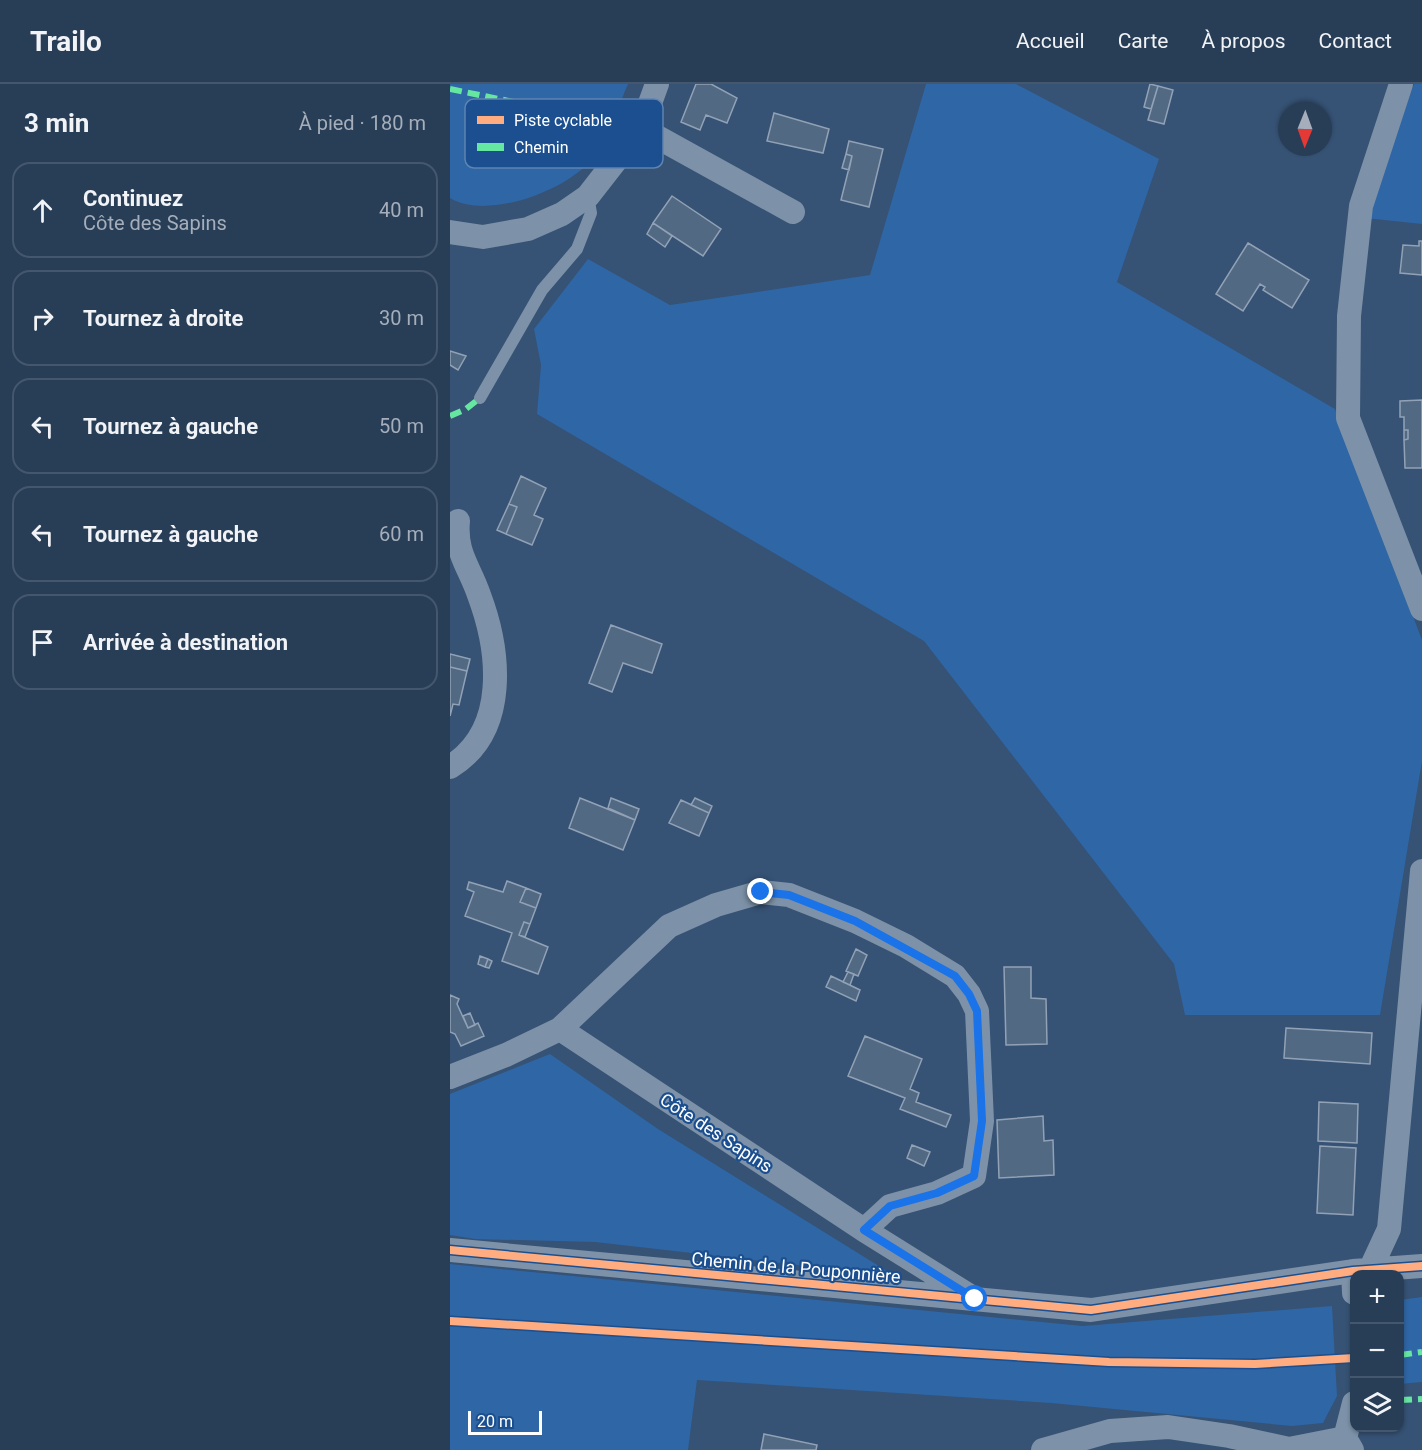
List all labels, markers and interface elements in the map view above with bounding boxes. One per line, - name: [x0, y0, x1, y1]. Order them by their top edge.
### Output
- text: Trailo: [30, 25, 102, 58]
- text: Accueil: [1016, 29, 1085, 53]
- text: Carte: [1118, 29, 1168, 53]
- text: À propos: [1201, 29, 1286, 53]
- text: Contact: [1319, 29, 1392, 53]
- legend: [465, 99, 663, 168]
- north arrow: [1278, 102, 1332, 156]
- text: 3 min: [24, 108, 89, 138]
- text: À pied · 180 m: [299, 111, 426, 135]
- text: Piste cyclable: [514, 111, 612, 130]
- text: Chemin: [514, 138, 568, 157]
- text: Continuez: [83, 186, 183, 211]
- icon: ahead: [26, 194, 59, 227]
- text: 40 m: [379, 198, 424, 222]
- text: Côte des Sapins: [83, 211, 227, 235]
- icon: right: [26, 302, 59, 335]
- text: Tournez à droite: [83, 306, 243, 331]
- text: 30 m: [379, 306, 424, 330]
- icon: left: [26, 410, 59, 443]
- text: Tournez à gauche: [83, 414, 258, 439]
- text: 50 m: [379, 414, 424, 438]
- icon: left: [26, 518, 59, 551]
- text: Tournez à gauche: [83, 522, 258, 547]
- text: 60 m: [379, 522, 424, 546]
- icon: arrive: [26, 626, 59, 659]
- text: Arrivée à destination: [83, 630, 288, 655]
- route end: [747, 878, 773, 904]
- street label: Côte des Sapins: [656, 1089, 776, 1177]
- street label: Chemin de la Pouponnière: [691, 1248, 901, 1287]
- map controls: [1350, 1270, 1404, 1432]
- button: +: [1350, 1270, 1404, 1324]
- route start: [961, 1285, 987, 1311]
- button: −: [1350, 1324, 1404, 1378]
- button: layers: [1350, 1378, 1404, 1432]
- scale bar: [468, 1408, 542, 1436]
- text: 20 m: [477, 1412, 513, 1431]

